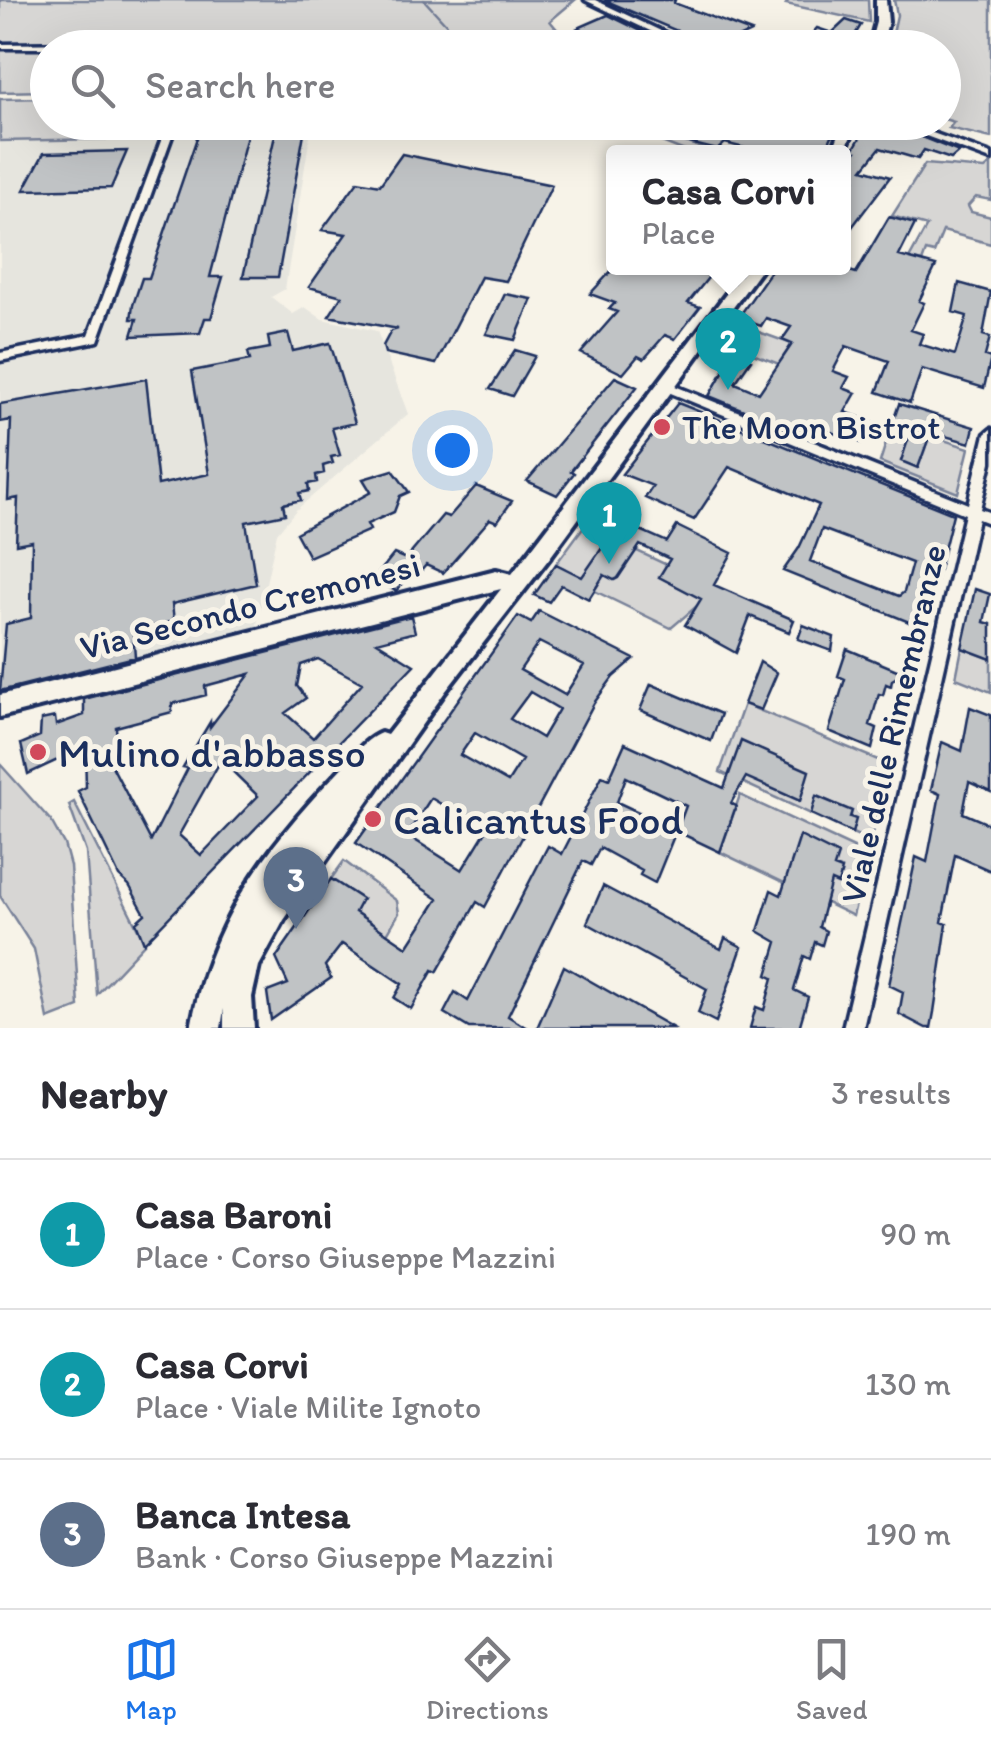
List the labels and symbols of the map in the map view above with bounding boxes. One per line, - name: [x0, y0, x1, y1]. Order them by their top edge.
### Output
- pin: 2: [696, 308, 760, 390]
- place label: The Moon Bistrot: [682, 406, 940, 448]
- marker: The Moon Bistrot: [651, 416, 673, 438]
- your location: [427, 425, 478, 476]
- pin: 1: [576, 482, 642, 564]
- street label: Viale delle Rimembranze: [831, 540, 955, 908]
- street label: Via Secondo Cremonesi: [76, 543, 424, 669]
- place label: Mulino d'abbasso: [58, 727, 366, 778]
- marker: Mulino d'abbasso: [27, 741, 49, 763]
- place label: Calicantus Food: [393, 794, 684, 845]
- marker: Calicantus Food: [362, 808, 384, 830]
- pin: 3: [264, 846, 328, 929]

